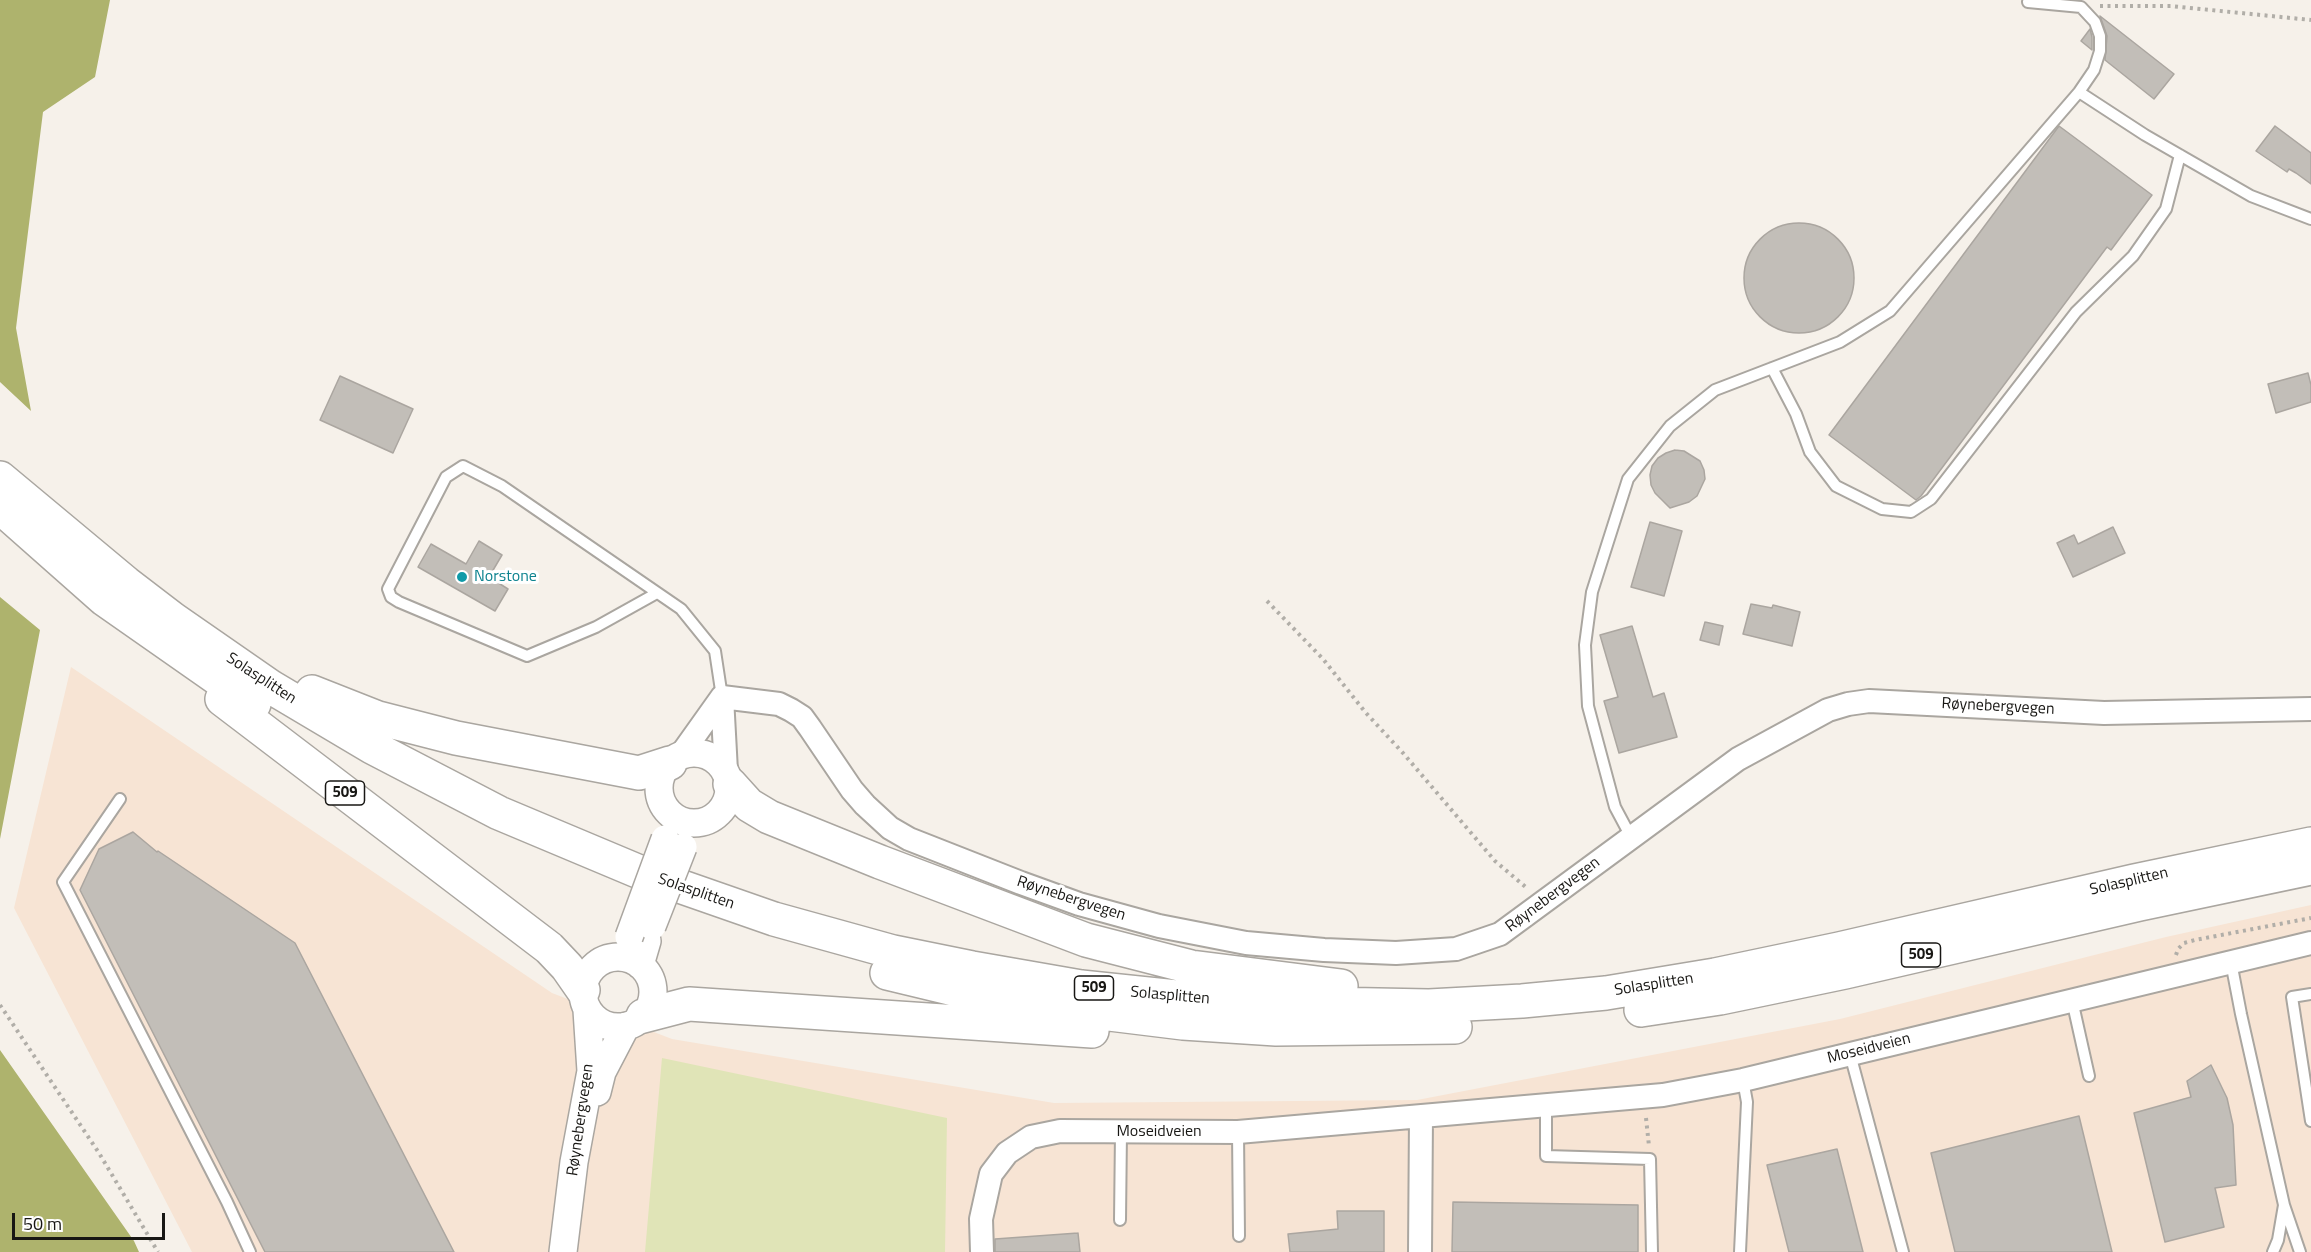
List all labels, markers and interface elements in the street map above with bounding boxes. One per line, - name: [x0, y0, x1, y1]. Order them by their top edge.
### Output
- place label: Norstone: [474, 567, 537, 587]
- marker: Norstone: [455, 570, 469, 584]
- street label: Solasplitten: [222, 649, 300, 709]
- street label: Røynebergvegen: [1941, 694, 2055, 720]
- road number: 509: [326, 781, 364, 805]
- street label: Røynebergvegen: [1502, 853, 1604, 937]
- street label: Solasplitten: [2088, 864, 2170, 900]
- street label: Solasplitten: [655, 870, 737, 914]
- street label: Røynebergvegen: [1014, 872, 1128, 926]
- road number: 509: [1902, 943, 1940, 967]
- street label: Solasplitten: [1613, 969, 1695, 1001]
- road number: 509: [1074, 976, 1114, 1000]
- street label: Solasplitten: [1129, 983, 1211, 1009]
- street label: Moseidveien: [1825, 1029, 1913, 1069]
- street label: Røynebergvegen: [564, 1063, 598, 1177]
- street label: Moseidveien: [1116, 1122, 1202, 1142]
- scale bar: [15, 1201, 168, 1239]
- text: 50 m: [23, 1210, 62, 1237]

